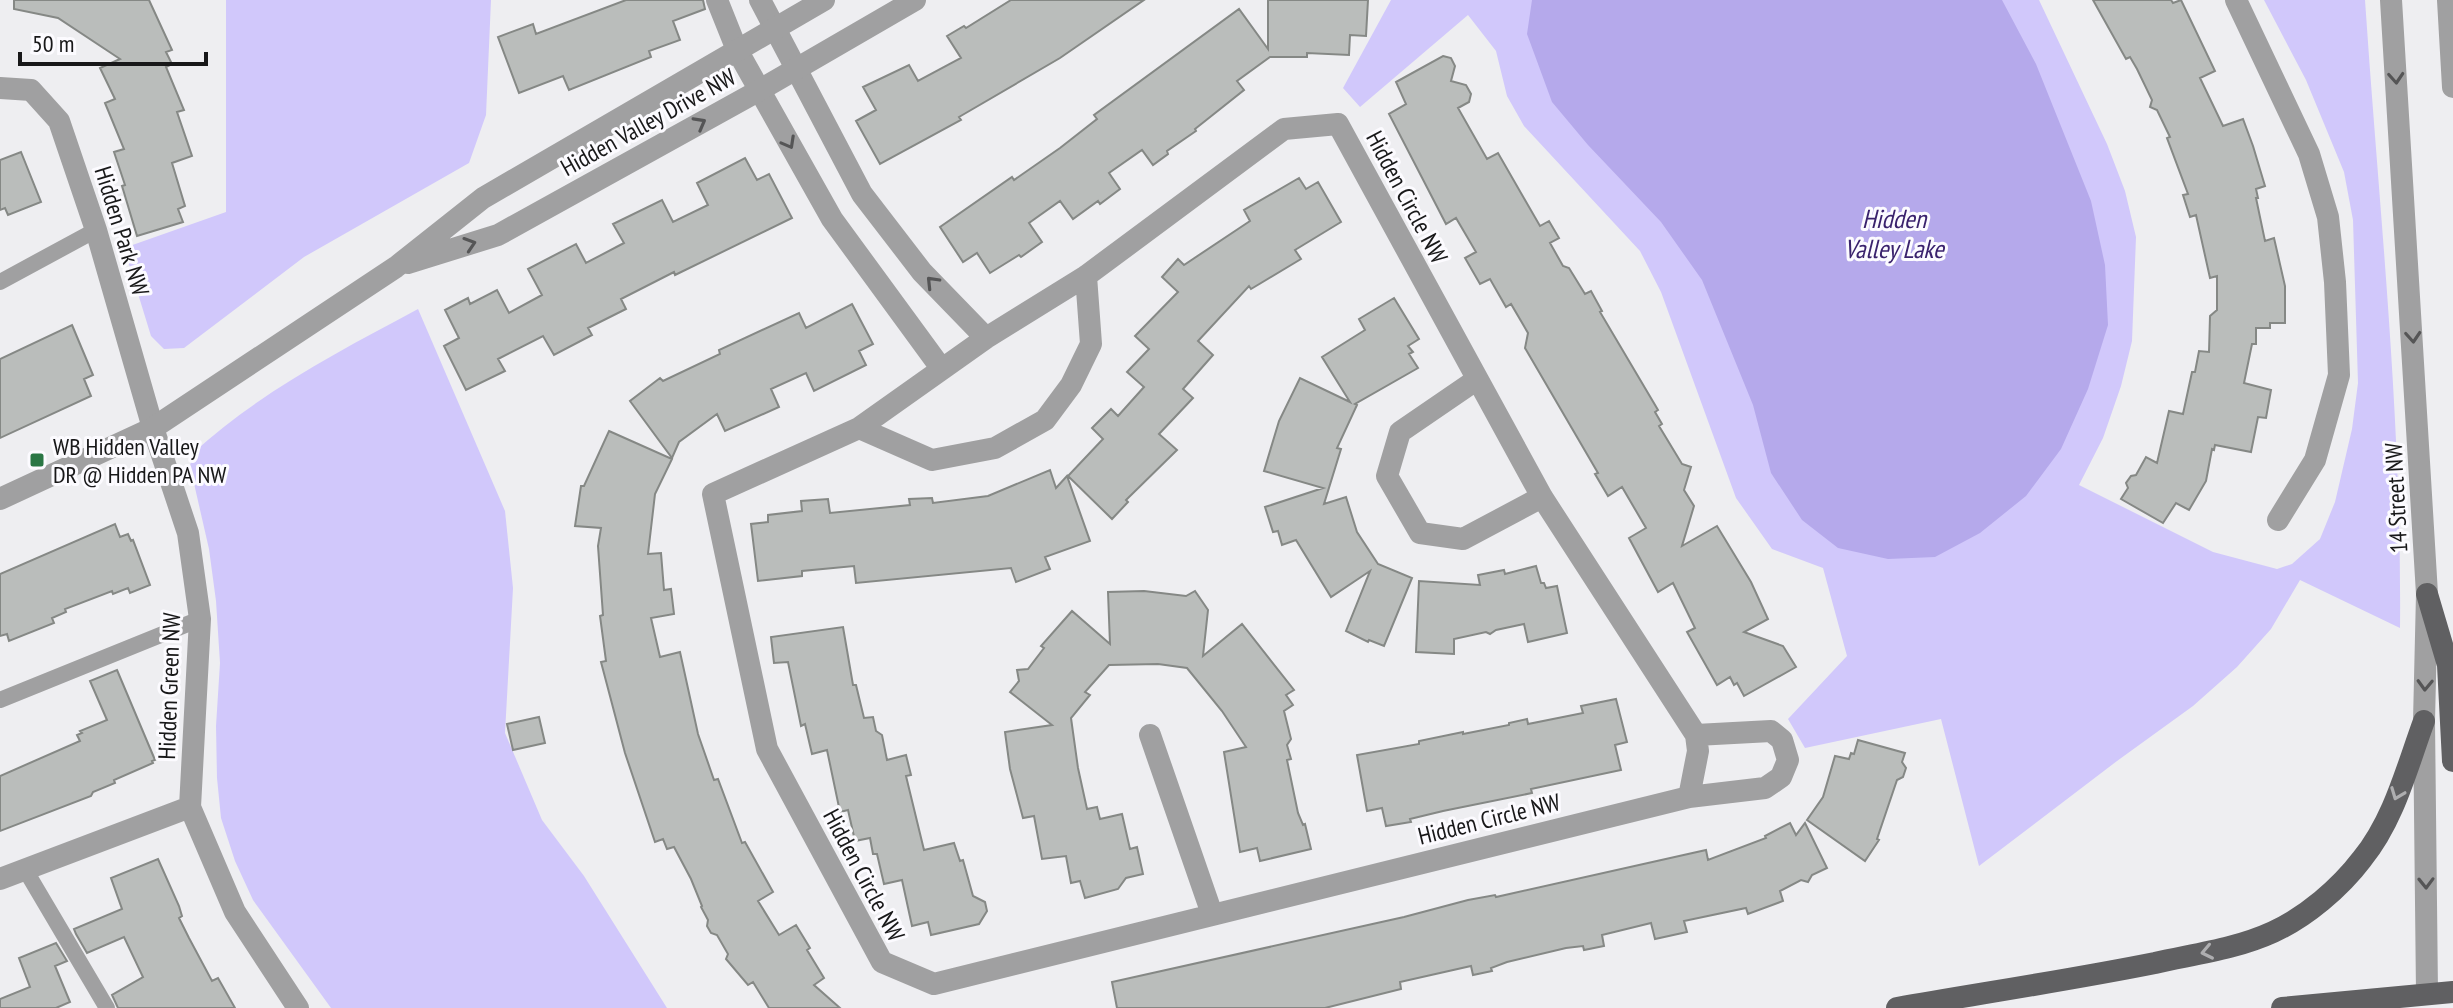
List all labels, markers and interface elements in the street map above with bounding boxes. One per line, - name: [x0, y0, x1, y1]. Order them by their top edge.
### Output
- scale bar: [20, 16, 206, 66]
- text: 50 m: [32, 28, 74, 59]
- street label: Hidden Valley Drive NW: [555, 61, 741, 183]
- one-way arrow: [2387, 72, 2404, 85]
- one-way arrow: [692, 118, 706, 133]
- street label: Hidden Circle NW: [1359, 126, 1455, 268]
- one-way arrow: [780, 135, 795, 149]
- street label: Hidden Park NW: [88, 163, 156, 299]
- water label: Hidden Valley Lake: [1844, 202, 1946, 265]
- one-way arrow: [463, 237, 477, 253]
- one-way arrow: [927, 277, 941, 291]
- one-way arrow: [2404, 331, 2421, 344]
- place label: WB Hidden Valley DR @ Hidden PA NW: [53, 431, 227, 490]
- street label: 14 Street NW: [2378, 442, 2414, 554]
- marker: WB Hidden Valley DR @ Hidden PA NW: [28, 451, 46, 469]
- street label: Hidden Green NW: [151, 612, 187, 760]
- one-way arrow: [2417, 679, 2434, 692]
- street label: Hidden Circle NW: [1415, 786, 1563, 852]
- one-way arrow: [2390, 786, 2407, 800]
- street label: Hidden Circle NW: [816, 804, 912, 946]
- one-way arrow: [2417, 877, 2435, 890]
- one-way arrow: [2200, 943, 2214, 960]

